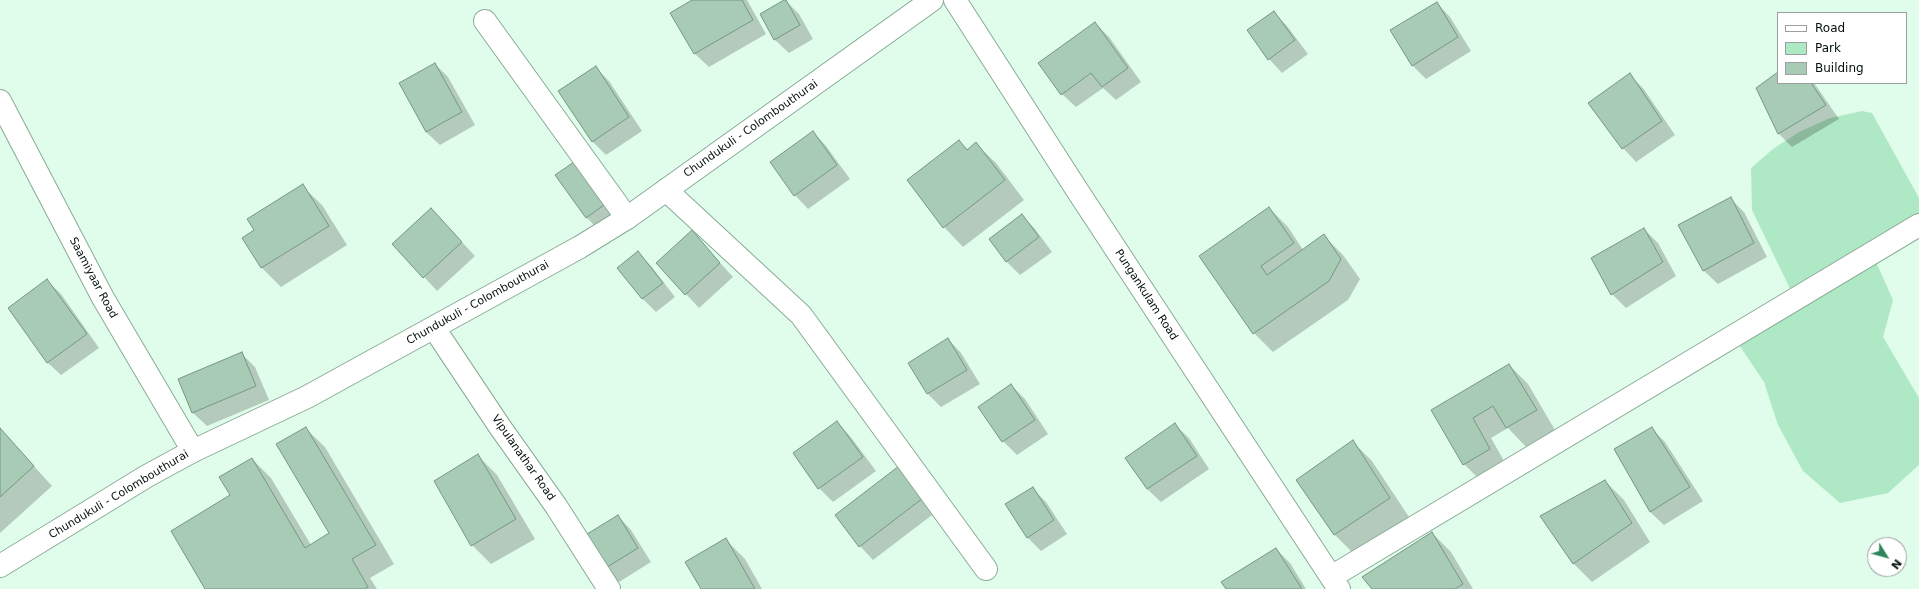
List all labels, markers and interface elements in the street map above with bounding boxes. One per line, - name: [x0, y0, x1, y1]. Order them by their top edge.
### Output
- legend: [1777, 12, 1907, 84]
- text: Road: [1815, 21, 1845, 35]
- text: Park: [1815, 41, 1841, 55]
- text: Building: [1815, 61, 1864, 75]
- street label: Chundukuli - Colombouthurai: [681, 77, 821, 181]
- street label: Saamiyaar Road: [66, 235, 120, 321]
- street label: Pungankulam Road: [1112, 247, 1180, 343]
- street label: Chundukuli - Colombouthurai: [404, 258, 552, 348]
- street label: Vipulanathar Road: [488, 413, 558, 503]
- street label: Chundukuli - Colombouthurai: [47, 448, 191, 542]
- north arrow: [1867, 537, 1907, 577]
- text: N: [1888, 556, 1904, 572]

